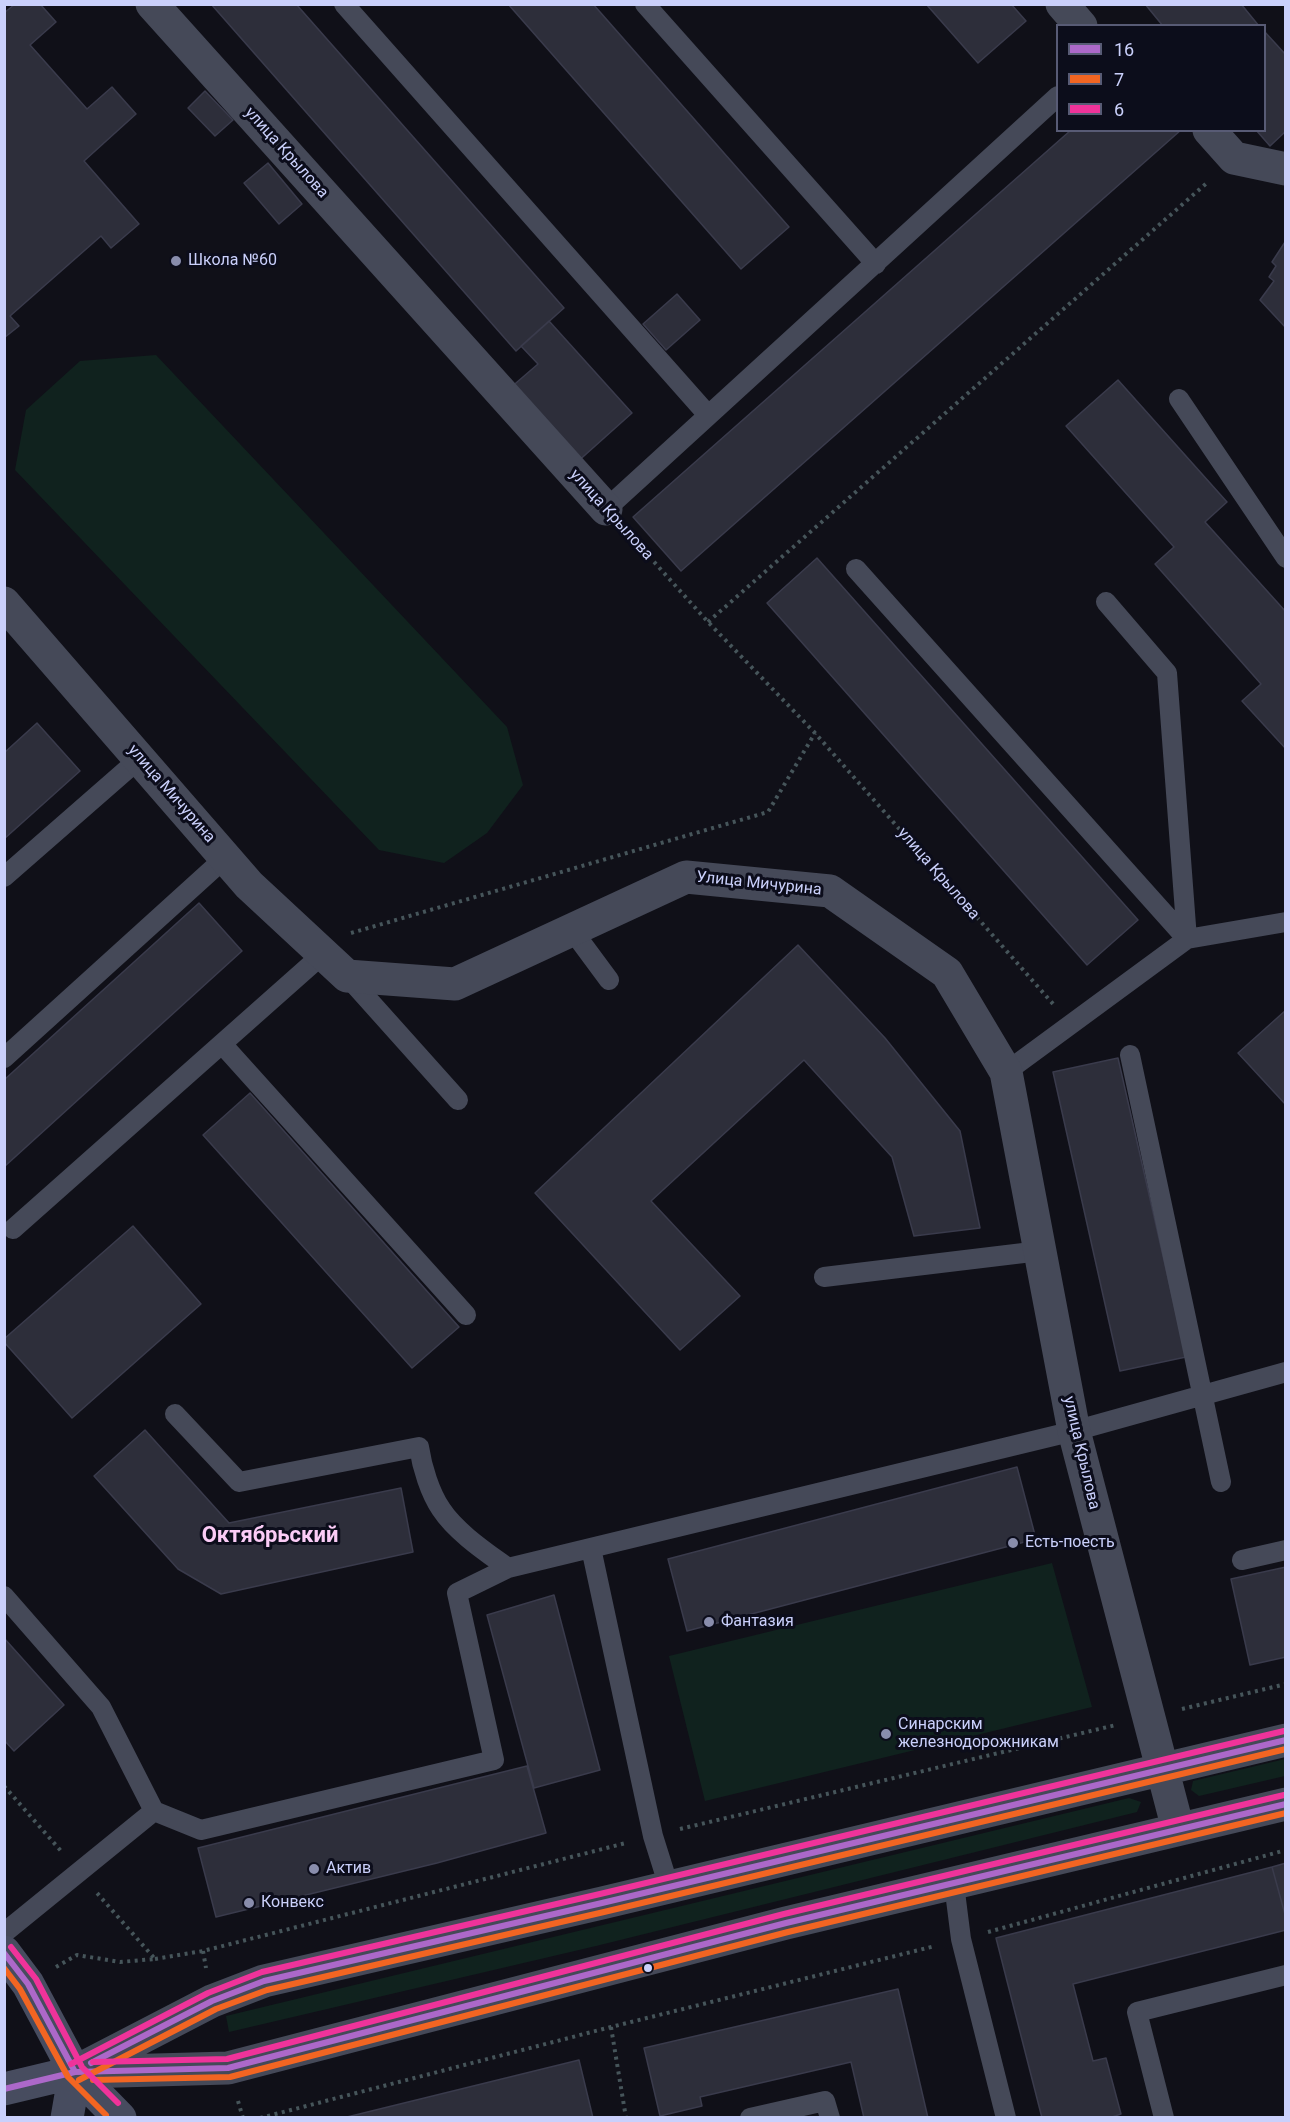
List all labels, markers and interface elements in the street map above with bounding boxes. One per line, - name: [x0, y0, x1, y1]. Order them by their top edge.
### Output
- legend: [1056, 24, 1266, 132]
- text: 16: [1114, 39, 1134, 60]
- text: 7: [1114, 69, 1124, 90]
- text: 6: [1114, 99, 1124, 120]
- street label: улица Крылова: [240, 104, 332, 202]
- place label: Школа №60: [188, 251, 277, 271]
- marker: Школа №60: [169, 254, 183, 268]
- street label: улица Крылова: [565, 466, 657, 564]
- street label: улица Мичурина: [123, 741, 219, 847]
- street label: улица Крылова: [893, 824, 983, 924]
- street label: Улица Мичурина: [695, 868, 823, 900]
- street label: улица Крылова: [1059, 1395, 1103, 1511]
- district label: Октябрьский: [202, 1523, 338, 1549]
- place label: Есть-поесть: [1025, 1533, 1115, 1553]
- marker: Есть-поесть: [1006, 1536, 1020, 1550]
- place label: Фантазия: [721, 1612, 794, 1632]
- marker: Фантазия: [702, 1615, 716, 1629]
- place label: Синарским железнодорожникам: [898, 1715, 1059, 1753]
- marker: Синарским железнодорожникам: [879, 1727, 893, 1741]
- place label: Актив: [326, 1859, 371, 1879]
- marker: Актив: [307, 1862, 321, 1876]
- place label: Конвекс: [261, 1893, 324, 1913]
- marker: Конвекс: [242, 1896, 256, 1910]
- unlabelled marker: [642, 1962, 654, 1974]

